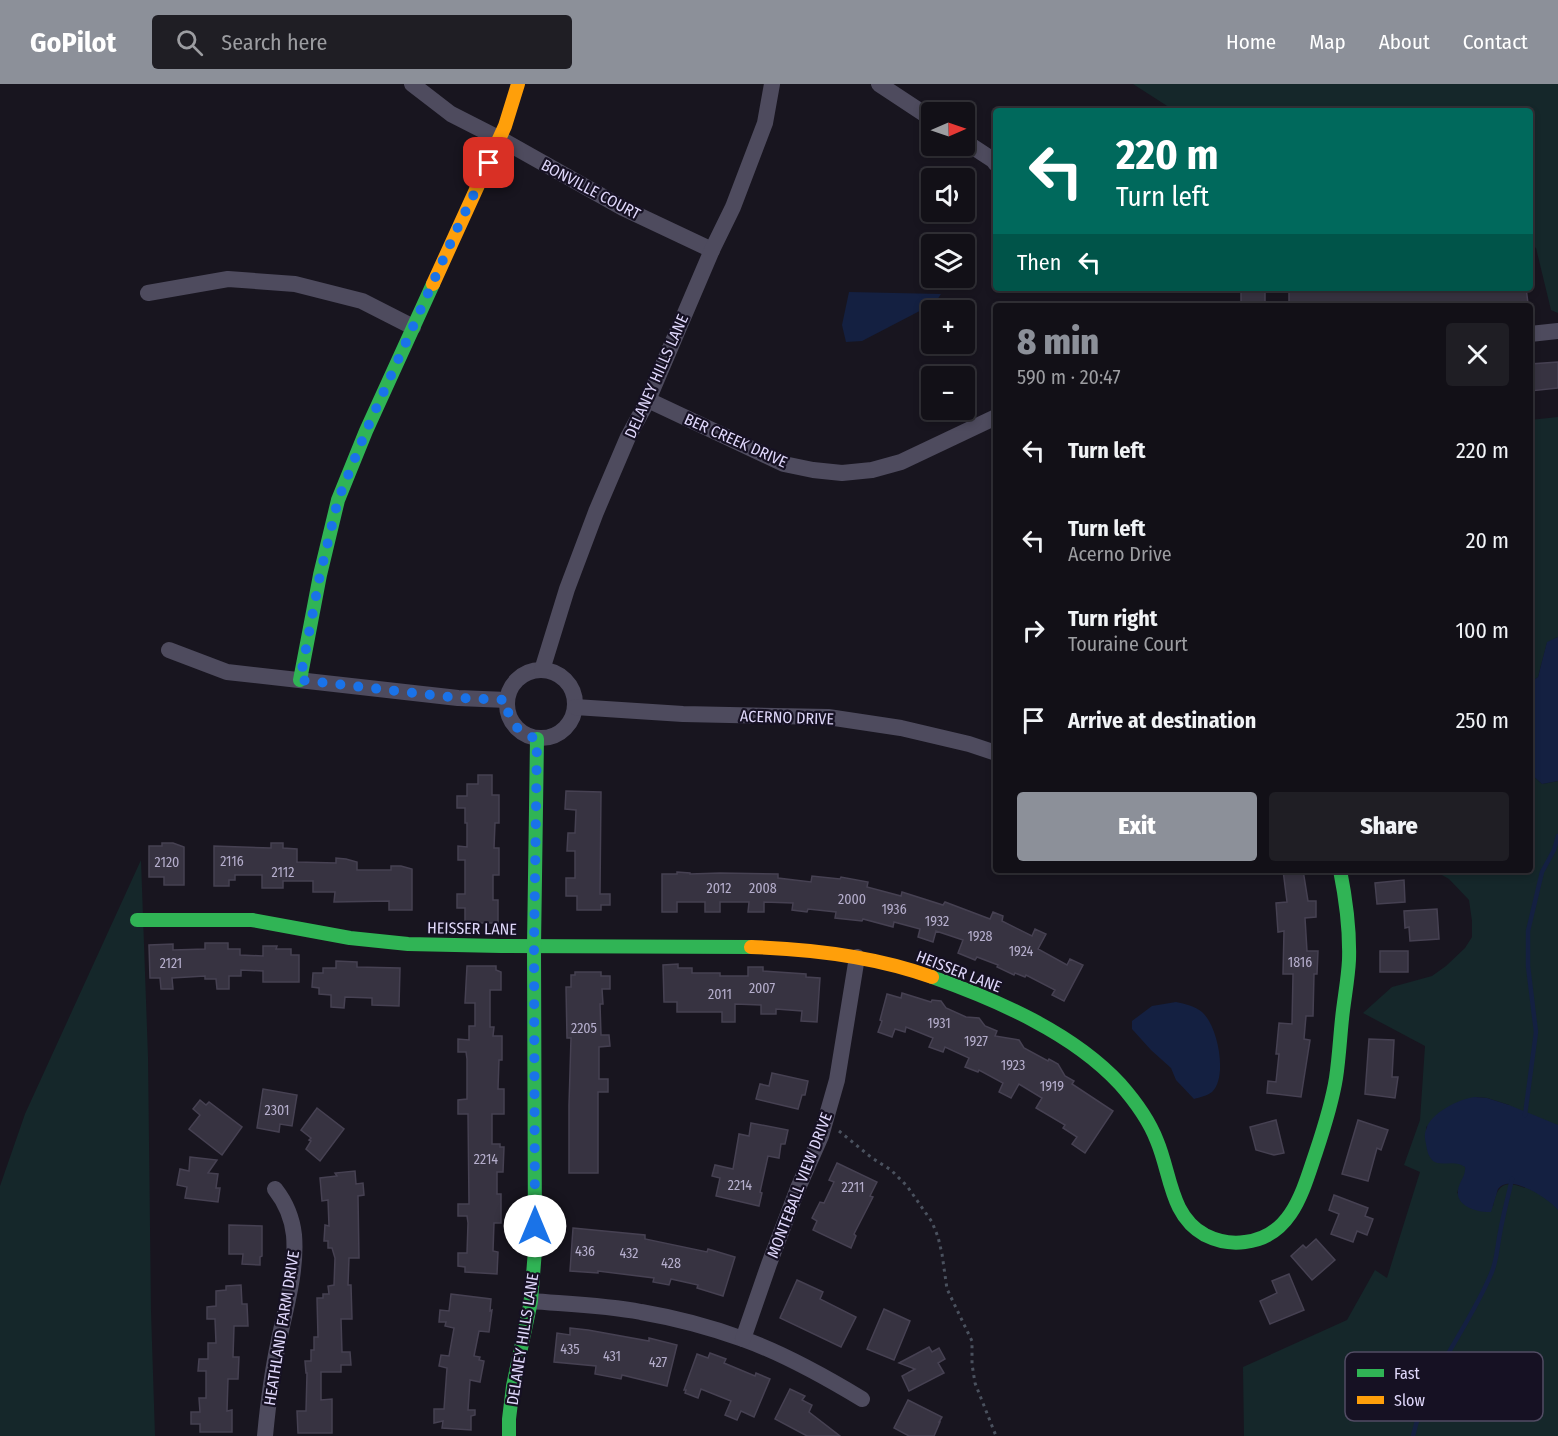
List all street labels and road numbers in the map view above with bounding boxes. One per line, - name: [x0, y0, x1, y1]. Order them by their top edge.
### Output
- street label: BONVILLE COURT: [538, 155, 644, 224]
- street label: DELANEY HILLS LANE: [621, 311, 692, 441]
- street label: BER CREEK DRIVE: [681, 409, 790, 472]
- street label: ACERNO DRIVE: [740, 706, 834, 729]
- street label: HEISSER LANE: [427, 918, 517, 939]
- street label: HEISSER LANE: [914, 947, 1004, 996]
- street label: MONTEBALL VIEW DRIVE: [763, 1110, 836, 1261]
- street label: HEATHLAND FARM DRIVE: [260, 1249, 303, 1407]
- street label: DELANEY HILLS LANE: [503, 1272, 542, 1406]

